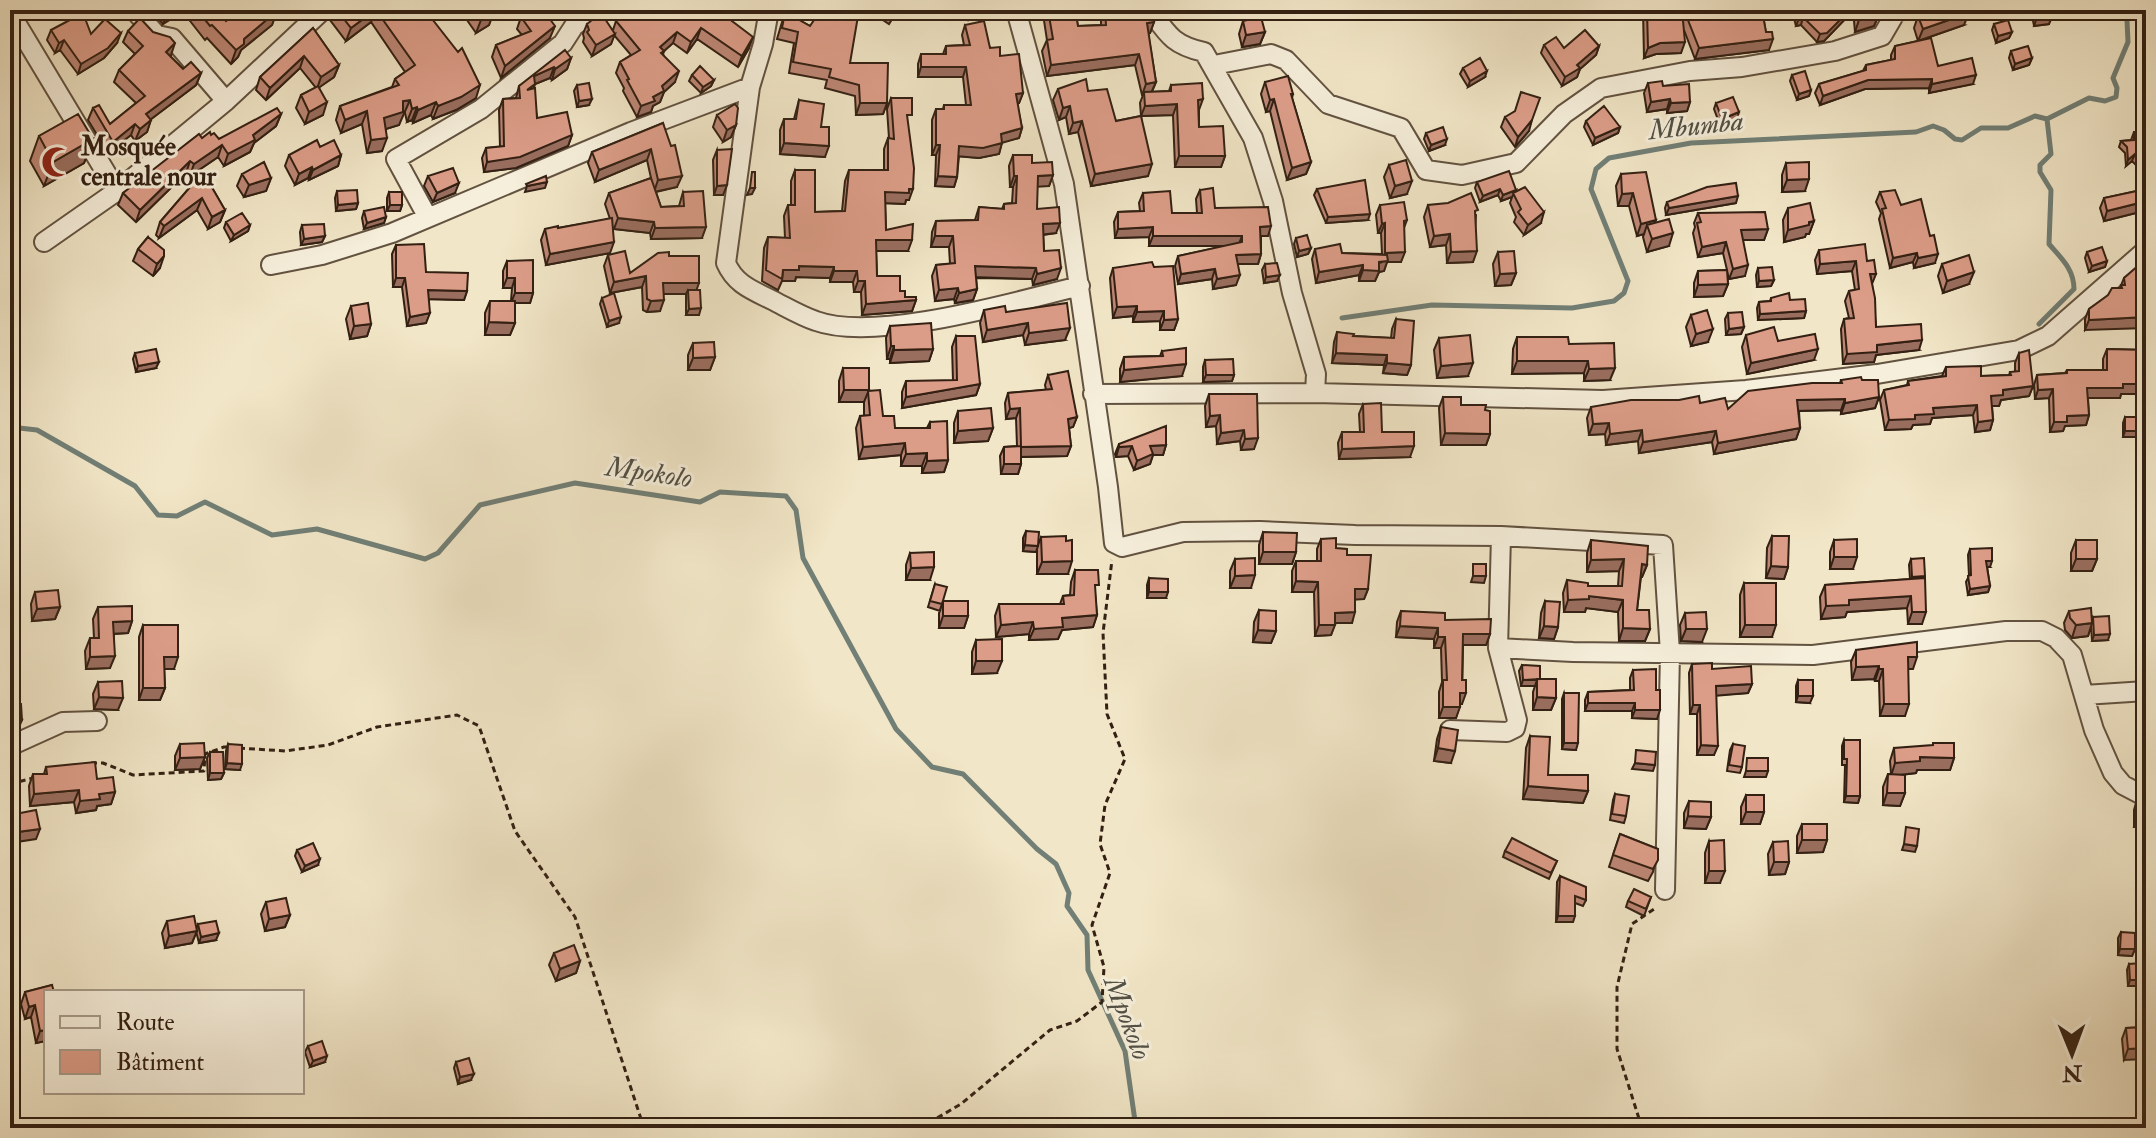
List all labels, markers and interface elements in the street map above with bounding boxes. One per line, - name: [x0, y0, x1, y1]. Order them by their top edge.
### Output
- water label: Mbumba: [1645, 104, 1745, 149]
- place label: Mosquée centrale nour: [80, 131, 217, 193]
- mosque icon: Mosquée centrale nour: [40, 145, 74, 179]
- water label: Mpokolo: [601, 449, 695, 496]
- water label: Mpokolo: [1094, 969, 1159, 1065]
- legend: [44, 990, 304, 1094]
- text: Route: [116, 1007, 175, 1038]
- north arrow: [2032, 1014, 2112, 1094]
- text: Bâtiment: [116, 1047, 205, 1078]
- text: N: [2062, 1059, 2083, 1087]

